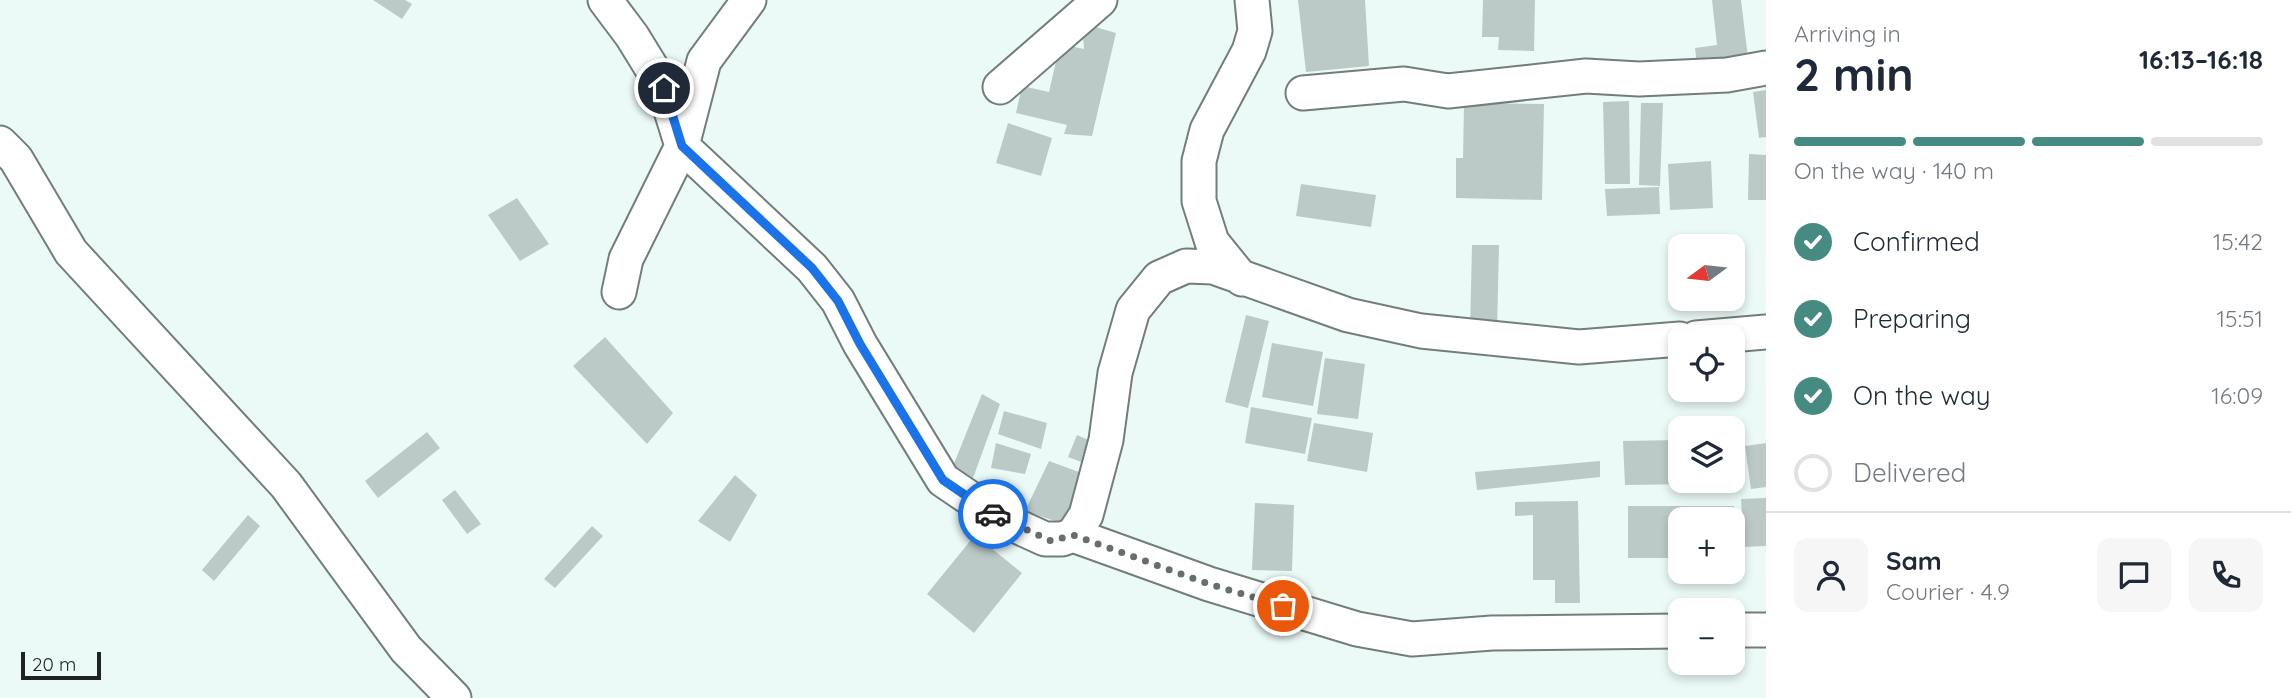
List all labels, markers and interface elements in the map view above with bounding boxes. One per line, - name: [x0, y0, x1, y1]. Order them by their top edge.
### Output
- text: Arriving in: [1794, 19, 1901, 48]
- text: 16:13–16:18: [2139, 43, 2263, 76]
- text: 2 min: [1794, 45, 1914, 103]
- pin: [634, 58, 694, 118]
- icon: home: [645, 69, 683, 107]
- text: On the way · 140 m: [1794, 156, 1994, 185]
- icon: check: [1794, 223, 1832, 261]
- text: Confirmed: [1853, 225, 1980, 258]
- text: 15:42: [2213, 227, 2263, 256]
- north arrow: [1668, 234, 1745, 312]
- map controls: [1668, 234, 1745, 675]
- icon: check: [1794, 300, 1832, 338]
- text: Preparing: [1853, 302, 1971, 335]
- text: 15:51: [2217, 304, 2263, 333]
- button: locate: [1668, 325, 1745, 402]
- icon: check: [1794, 377, 1832, 415]
- text: On the way: [1853, 379, 1991, 412]
- text: 16:09: [2211, 381, 2263, 410]
- button: layers: [1668, 416, 1745, 493]
- text: Delivered: [1853, 456, 1966, 489]
- courier: [958, 479, 1028, 549]
- icon: car: [974, 495, 1012, 533]
- button: +: [1668, 507, 1745, 584]
- button: person: [1794, 538, 1868, 612]
- button: chat: [2097, 538, 2171, 612]
- button: phone: [2189, 538, 2263, 612]
- text: Sam: [1886, 544, 1942, 577]
- pin: [1253, 576, 1313, 636]
- text: Courier · 4.9: [1886, 577, 2010, 606]
- icon: bag: [1264, 587, 1302, 625]
- button: −: [1668, 598, 1745, 675]
- scale bar: [21, 649, 102, 681]
- text: 20 m: [32, 652, 76, 676]

